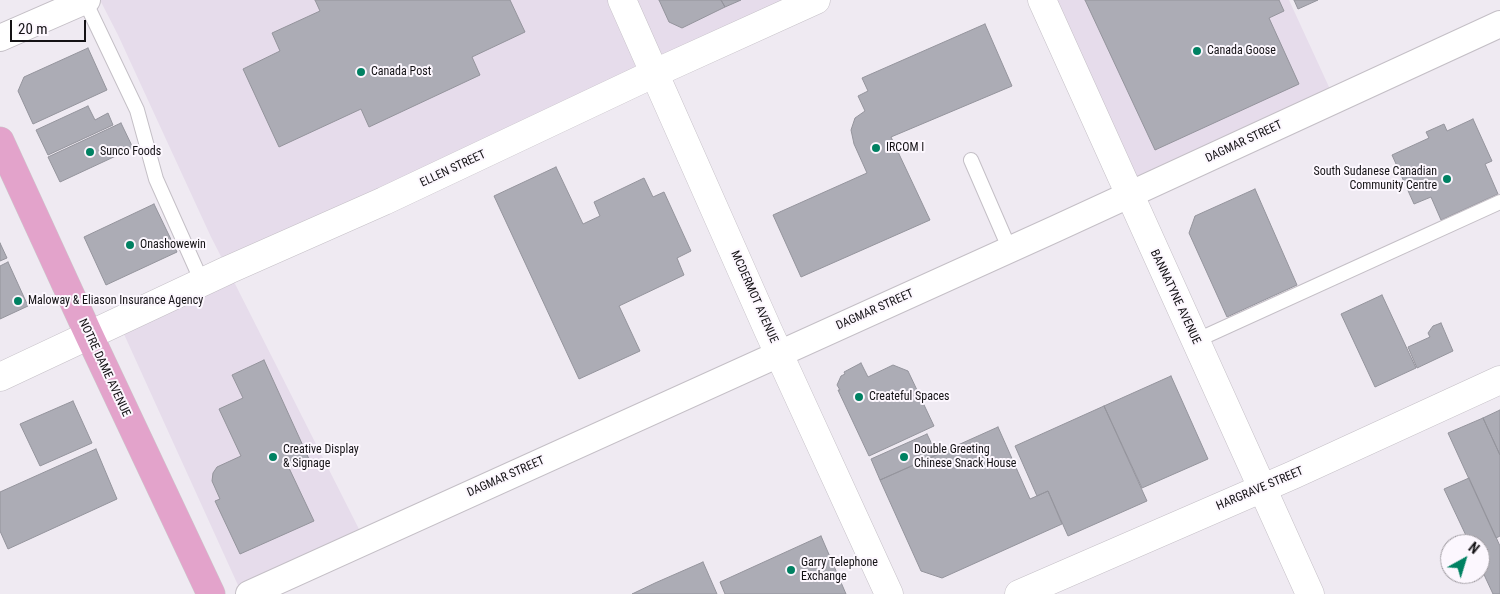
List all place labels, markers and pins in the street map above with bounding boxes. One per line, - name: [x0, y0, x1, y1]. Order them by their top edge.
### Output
- place label: Canada Goose: [1207, 44, 1276, 58]
- marker: Canada Goose: [1191, 45, 1203, 57]
- place label: Canada Post: [371, 65, 431, 79]
- marker: Canada Post: [355, 66, 367, 78]
- place label: IRCOM I: [886, 141, 924, 155]
- marker: IRCOM I: [870, 142, 882, 154]
- place label: Sunco Foods: [100, 145, 161, 159]
- marker: Sunco Foods: [84, 146, 96, 158]
- place label: South Sudanese Canadian Community Centre: [1313, 165, 1437, 193]
- marker: South Sudanese Canadian Community Centre: [1441, 173, 1453, 185]
- place label: Onashowewin: [140, 238, 206, 252]
- marker: Onashowewin: [124, 239, 136, 251]
- place label: Maloway & Eliason Insurance Agency: [28, 294, 203, 308]
- marker: Maloway & Eliason Insurance Agency: [12, 295, 24, 307]
- place label: Createful Spaces: [869, 390, 950, 404]
- marker: Createful Spaces: [853, 391, 865, 403]
- place label: Creative Display & Signage: [283, 443, 359, 471]
- place label: Double Greeting Chinese Snack House: [914, 443, 1016, 471]
- marker: Creative Display & Signage: [267, 451, 279, 463]
- marker: Double Greeting Chinese Snack House: [898, 451, 910, 463]
- place label: Garry Telephone Exchange: [801, 556, 878, 584]
- marker: Garry Telephone Exchange: [785, 564, 797, 576]

